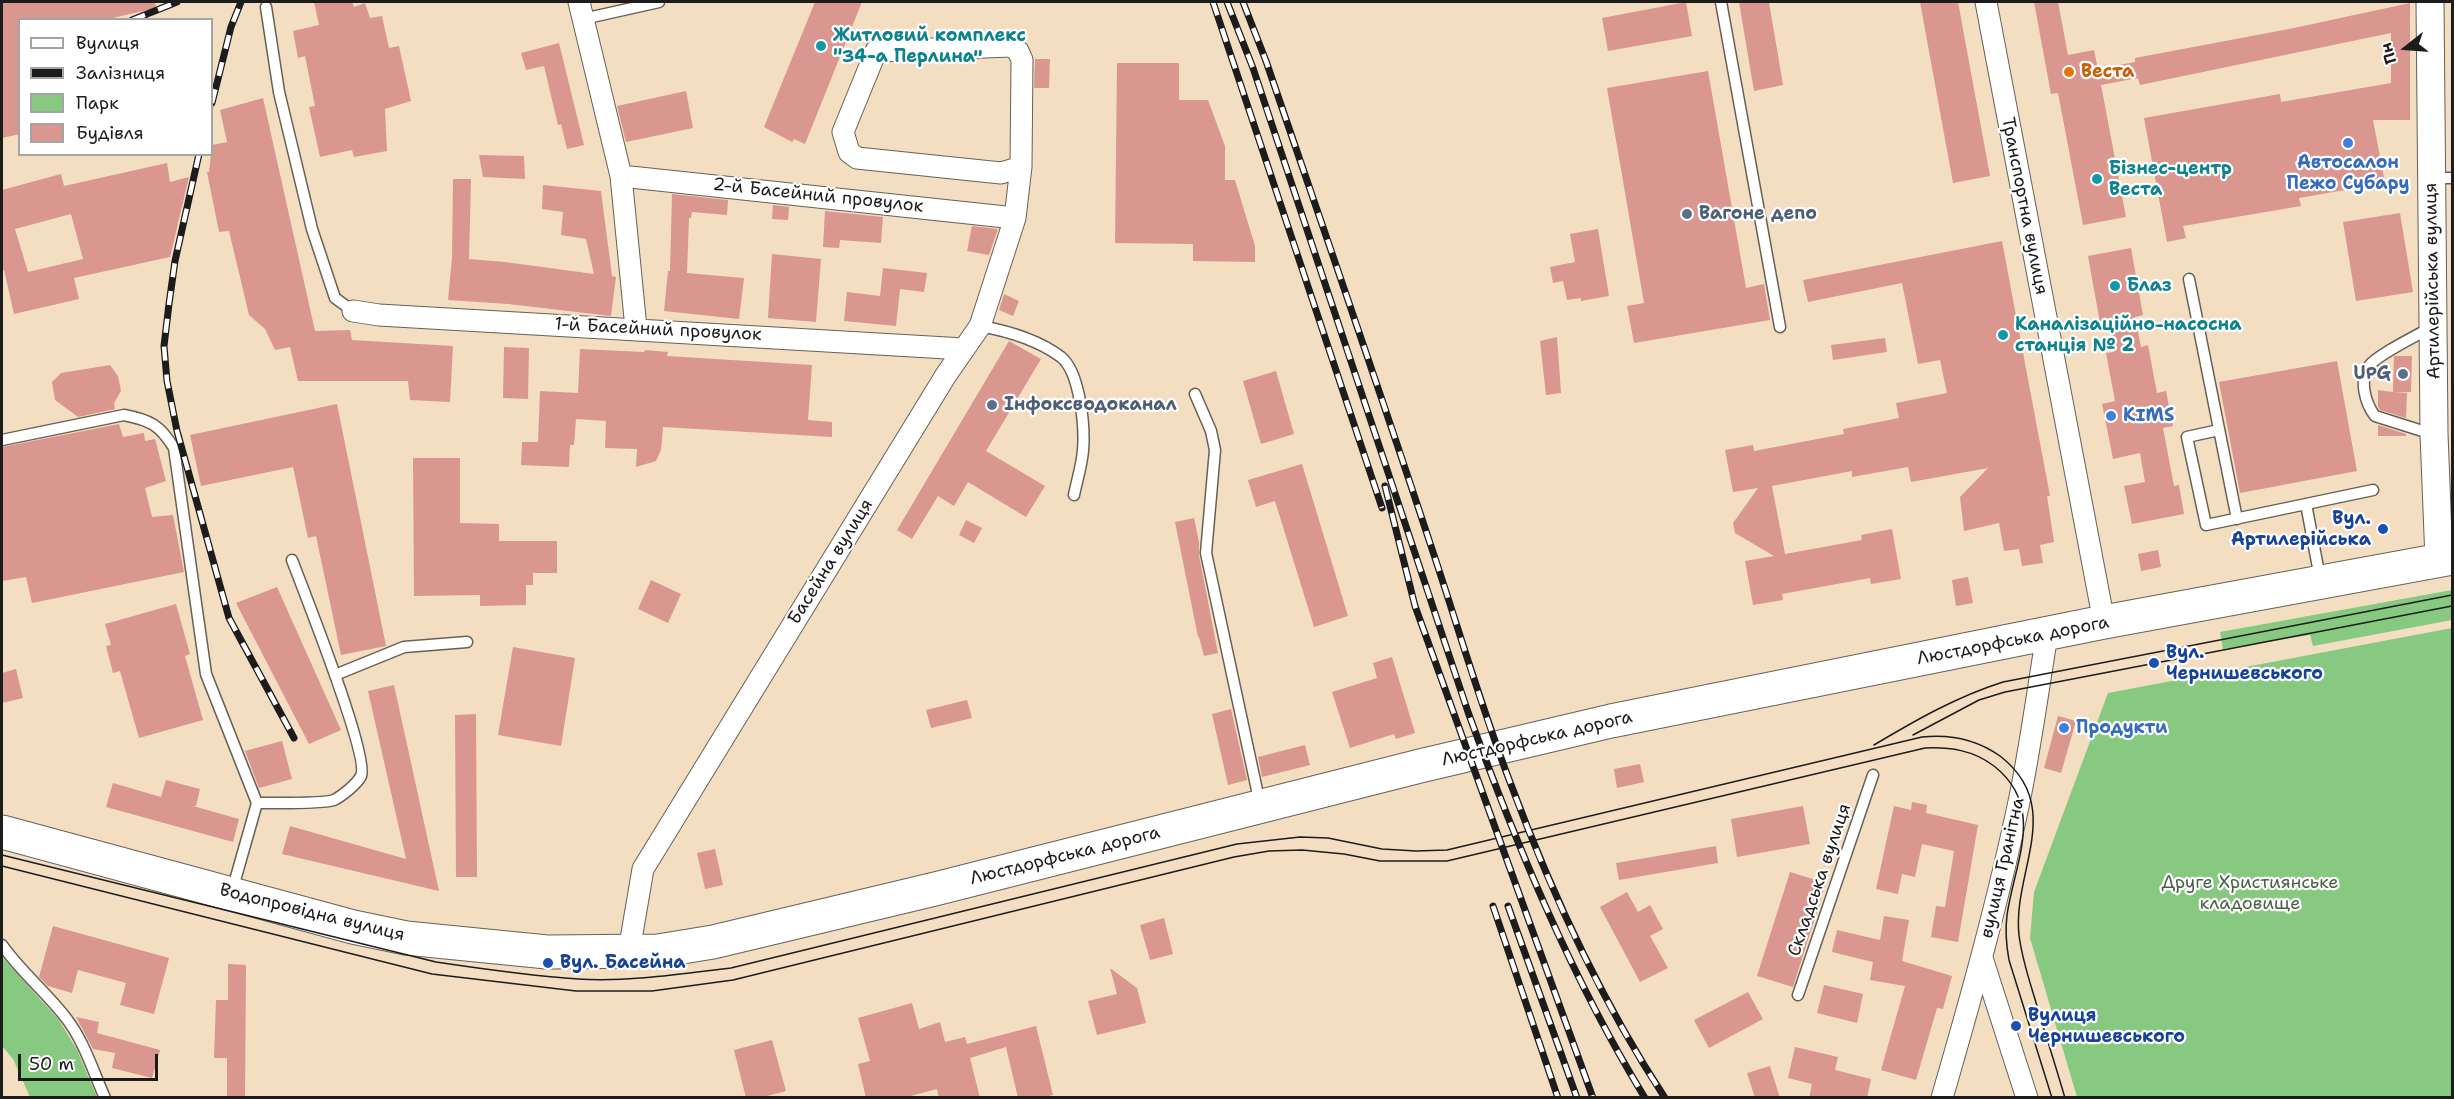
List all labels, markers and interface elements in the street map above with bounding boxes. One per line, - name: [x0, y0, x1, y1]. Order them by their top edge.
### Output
- legend: [18, 18, 213, 156]
- north arrow: [2376, 18, 2436, 78]
- place label: Житловий комплекс "34-а Перлина": [833, 25, 1026, 68]
- text: Вулиця: [76, 31, 140, 55]
- marker: Житловий комплекс "34-а Перлина": [814, 39, 828, 53]
- text: Пн: [2375, 40, 2401, 67]
- text: Залізниця: [76, 61, 165, 85]
- place label: Веста: [2081, 61, 2134, 83]
- marker: Веста: [2062, 65, 2076, 79]
- text: Парк: [76, 91, 119, 115]
- street label: Транспортна вулиця: [1996, 115, 2052, 297]
- text: Будівля: [76, 121, 144, 145]
- marker: Автосалон Пежо Субару: [2341, 136, 2355, 150]
- place label: Автосалон Пежо Субару: [2287, 152, 2409, 195]
- place label: Бізнес-центр Веста: [2109, 158, 2232, 201]
- marker: Бізнес-центр Веста: [2090, 172, 2104, 186]
- street label: 2-й Басейний провулок: [712, 174, 924, 218]
- street label: Артилерійська вулиця: [2420, 183, 2446, 379]
- place label: Вагоне депо: [1699, 203, 1817, 225]
- marker: Вагоне депо: [1680, 207, 1694, 221]
- place label: Блаз: [2127, 275, 2172, 297]
- marker: Блаз: [2108, 279, 2122, 293]
- street label: 1-й Басейний провулок: [554, 314, 762, 346]
- place label: Каналізаційно-насосна станція № 2: [2015, 314, 2242, 356]
- marker: Каналізаційно-насосна станція № 2: [1996, 328, 2010, 342]
- place label: UPG: [2353, 363, 2391, 385]
- marker: UPG: [2396, 367, 2410, 381]
- place label: Інфоксводоканал: [1004, 394, 1177, 416]
- marker: Інфоксводоканал: [985, 398, 999, 412]
- place label: KIMS: [2123, 405, 2174, 427]
- marker: KIMS: [2104, 409, 2118, 423]
- street label: Басейна вулиця: [784, 495, 878, 629]
- place label: Вул. Артилерійська: [2231, 508, 2371, 550]
- marker: Вул. Артилерійська: [2376, 522, 2390, 536]
- street label: Люстдорфська дорога: [1915, 612, 2111, 670]
- place label: Вул. Чернишевського: [2166, 642, 2323, 684]
- marker: Вул. Чернишевського: [2147, 656, 2161, 670]
- street label: Люстдорфська дорога: [1439, 707, 1635, 771]
- place label: Продукти: [2076, 717, 2168, 739]
- marker: Продукти: [2057, 721, 2071, 735]
- street label: вулиця Гранітна: [1976, 796, 2030, 940]
- street label: Складська вулиця: [1784, 801, 1856, 959]
- street label: Люстдорфська дорога: [968, 822, 1162, 890]
- park label: Друге Християнське кладовище: [2161, 872, 2339, 914]
- street label: Водопровідна вулиця: [217, 880, 407, 946]
- place label: Вул. Басейна: [560, 952, 686, 974]
- marker: Вул. Басейна: [541, 956, 555, 970]
- place label: Вулиця Чернишевського: [2028, 1005, 2185, 1048]
- marker: Вулиця Чернишевського: [2009, 1019, 2023, 1033]
- scale bar: [21, 1042, 160, 1080]
- text: 50 m: [29, 1052, 74, 1076]

